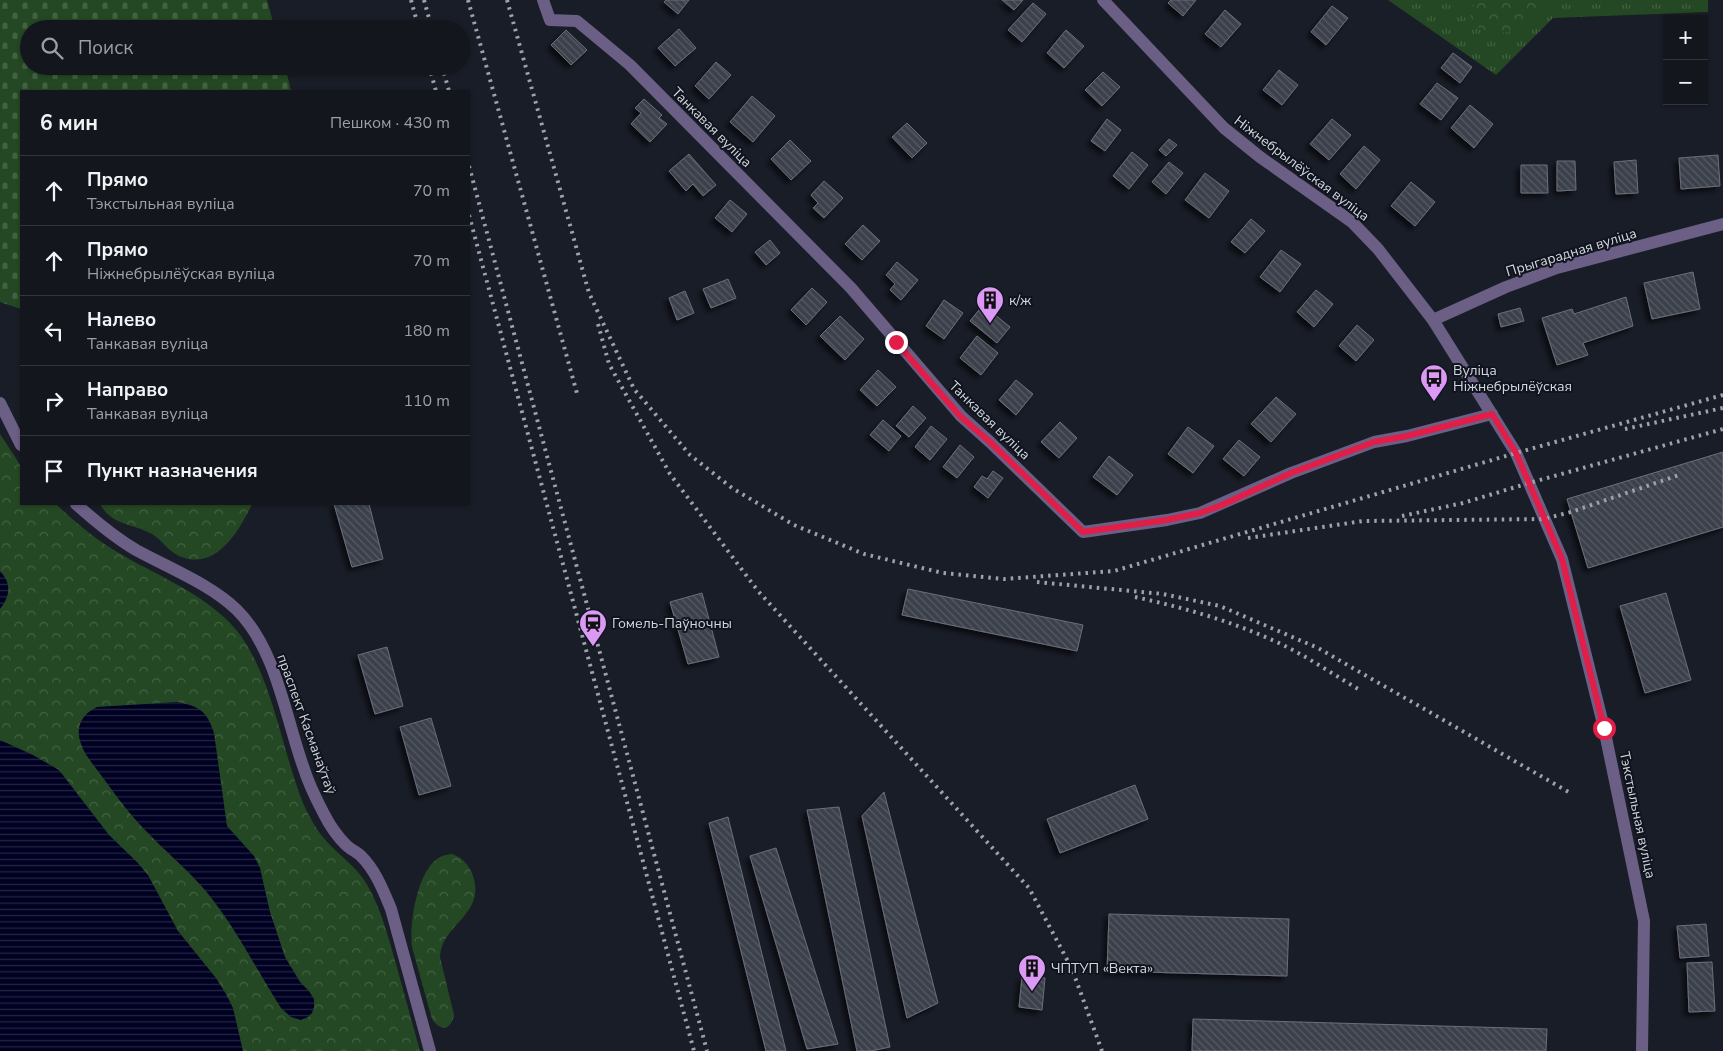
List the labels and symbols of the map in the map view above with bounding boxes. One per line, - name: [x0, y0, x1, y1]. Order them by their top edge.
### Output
- street label: Танкавая вуліца: [667, 83, 756, 172]
- street label: Ніжнебрылёўская вуліца: [1230, 111, 1373, 226]
- street label: Прыгарадная вуліца: [1503, 224, 1639, 281]
- building icon: к/ж: [975, 285, 1005, 324]
- place label: к/ж: [1009, 291, 1031, 310]
- route end: [885, 331, 908, 354]
- place label: Вуліца Ніжнебрылёўская: [1453, 361, 1572, 396]
- bus stop icon: Вуліца Ніжнебрылёўская: [1419, 363, 1449, 402]
- street label: Танкавая вуліца: [945, 377, 1034, 464]
- station icon: Гомель-Паўночны: [578, 608, 608, 647]
- place label: Гомель-Паўночны: [612, 614, 732, 633]
- street label: праспект Касманаўтаў: [272, 652, 341, 797]
- route start: [1593, 717, 1616, 740]
- street label: Тэкстыльная вуліца: [1615, 750, 1660, 880]
- building icon: ЧПТУП «Векта»: [1017, 953, 1047, 992]
- place label: ЧПТУП «Векта»: [1051, 959, 1153, 978]

